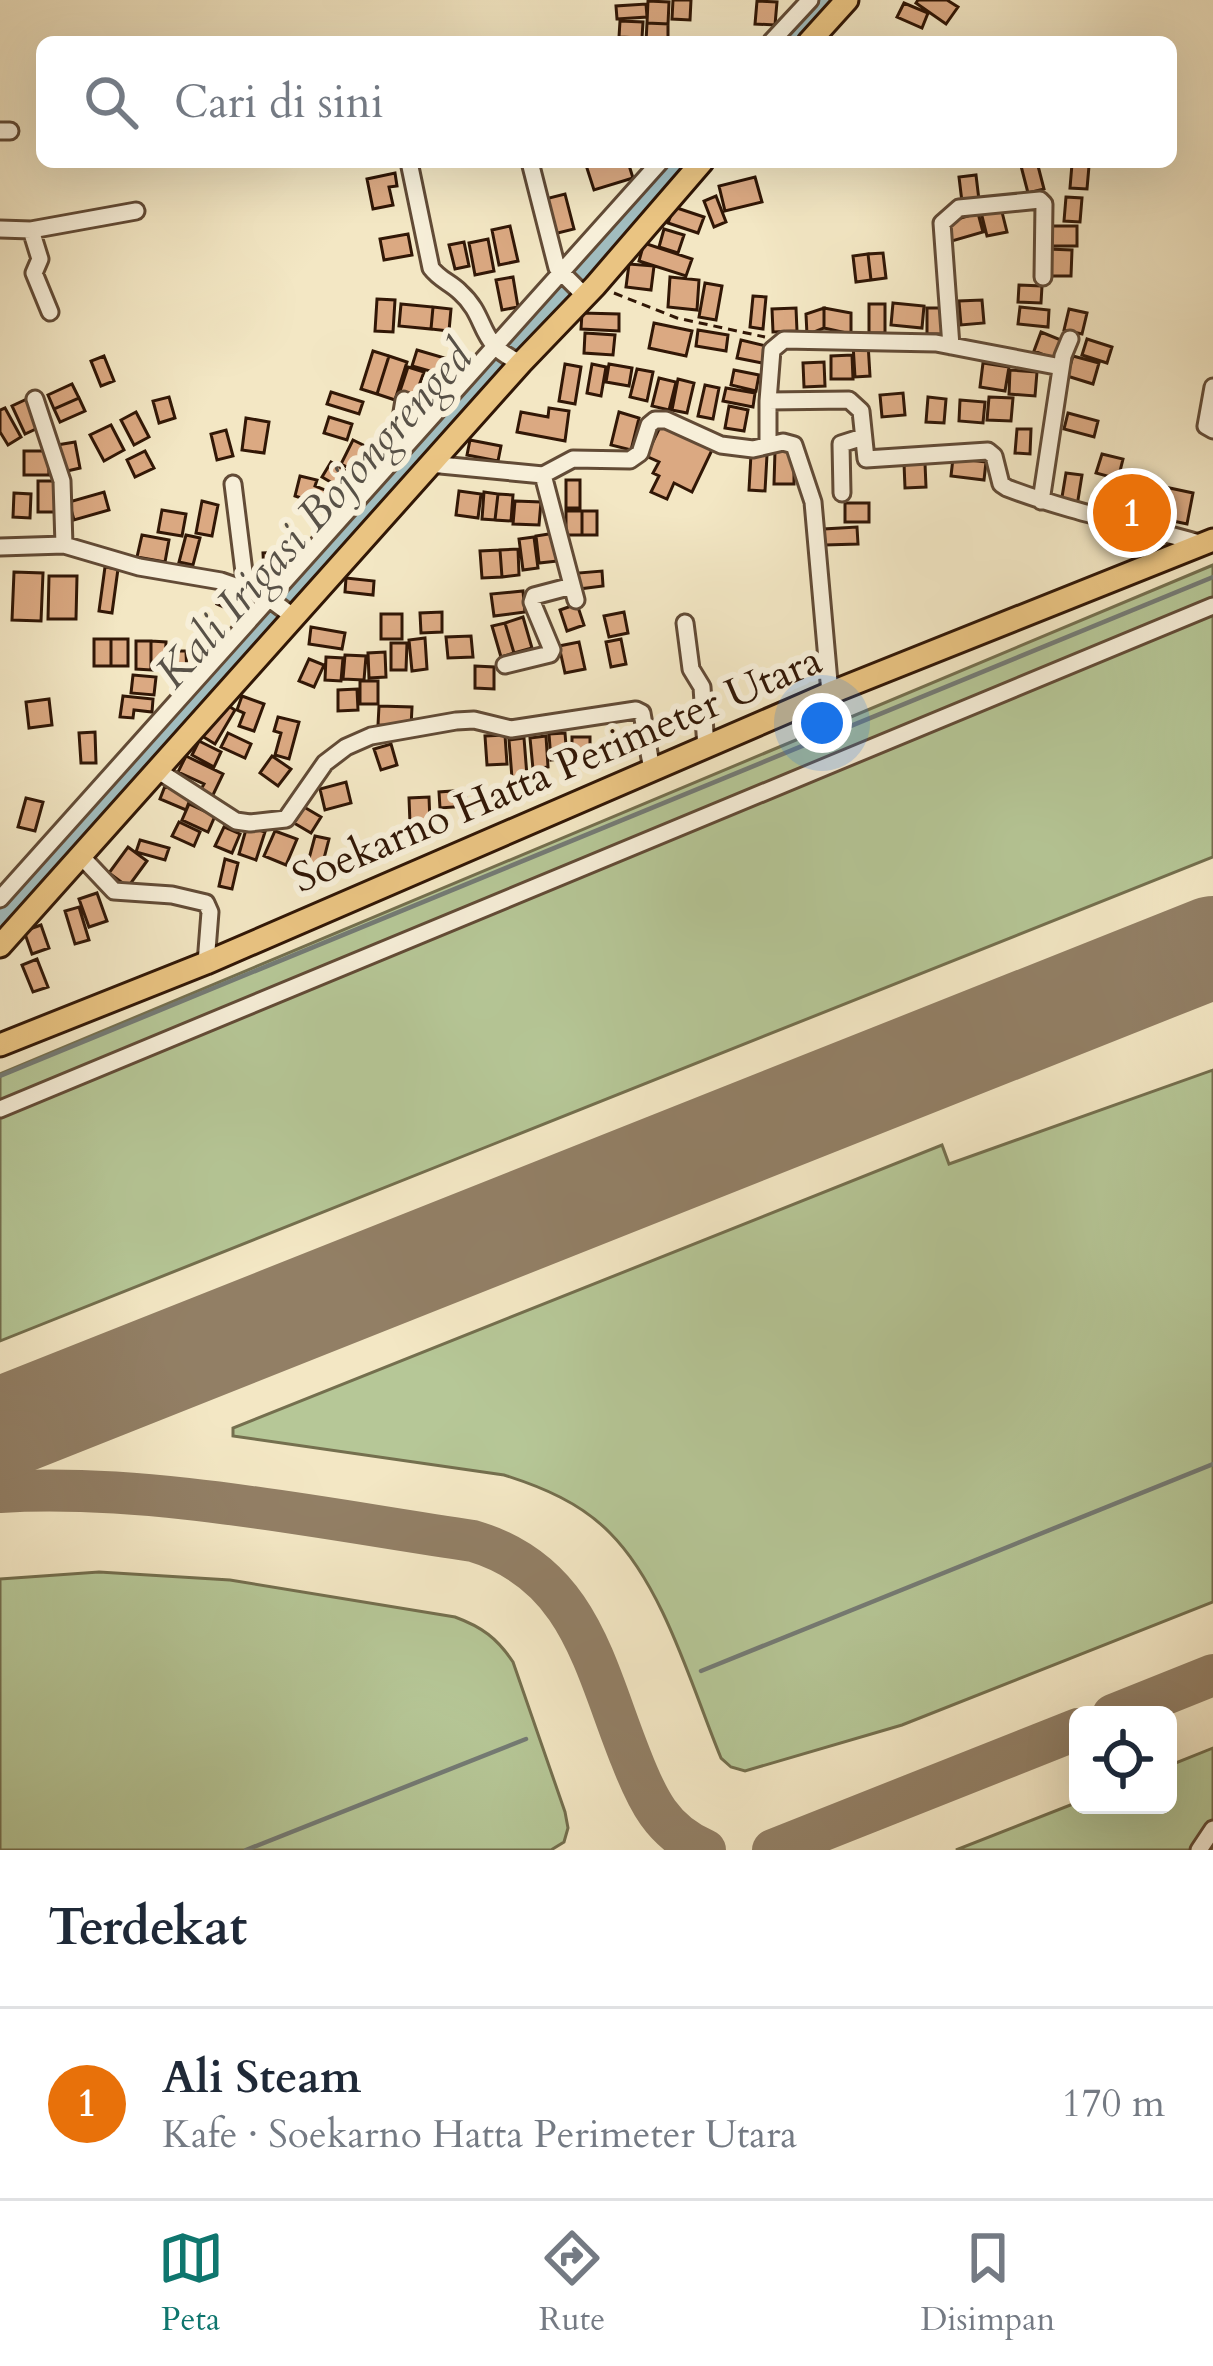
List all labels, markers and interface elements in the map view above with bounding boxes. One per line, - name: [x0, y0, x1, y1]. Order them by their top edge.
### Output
- search box: [36, 36, 1177, 168]
- icon: search: [78, 69, 144, 135]
- text: Cari di sini: [174, 72, 384, 133]
- water label: Kali Irigasi Bojongrenged: [142, 327, 488, 702]
- pin: 1: [1093, 468, 1171, 558]
- street label: Soekarno Hatta Perimeter Utara: [284, 631, 830, 907]
- your location: [792, 693, 852, 753]
- map controls: [1069, 1706, 1177, 1814]
- button: locate: [1069, 1706, 1177, 1814]
- text: Terdekat: [48, 1893, 247, 1963]
- text: Ali Steam: [162, 2047, 361, 2108]
- text: 1: [77, 2077, 97, 2130]
- text: 170 m: [1062, 2077, 1165, 2130]
- text: Kafe · Soekarno Hatta Perimeter Utara: [162, 2108, 797, 2161]
- tab: Peta: [158, 2225, 224, 2342]
- tab: Rute: [539, 2225, 605, 2342]
- tab: Disimpan: [920, 2225, 1055, 2342]

